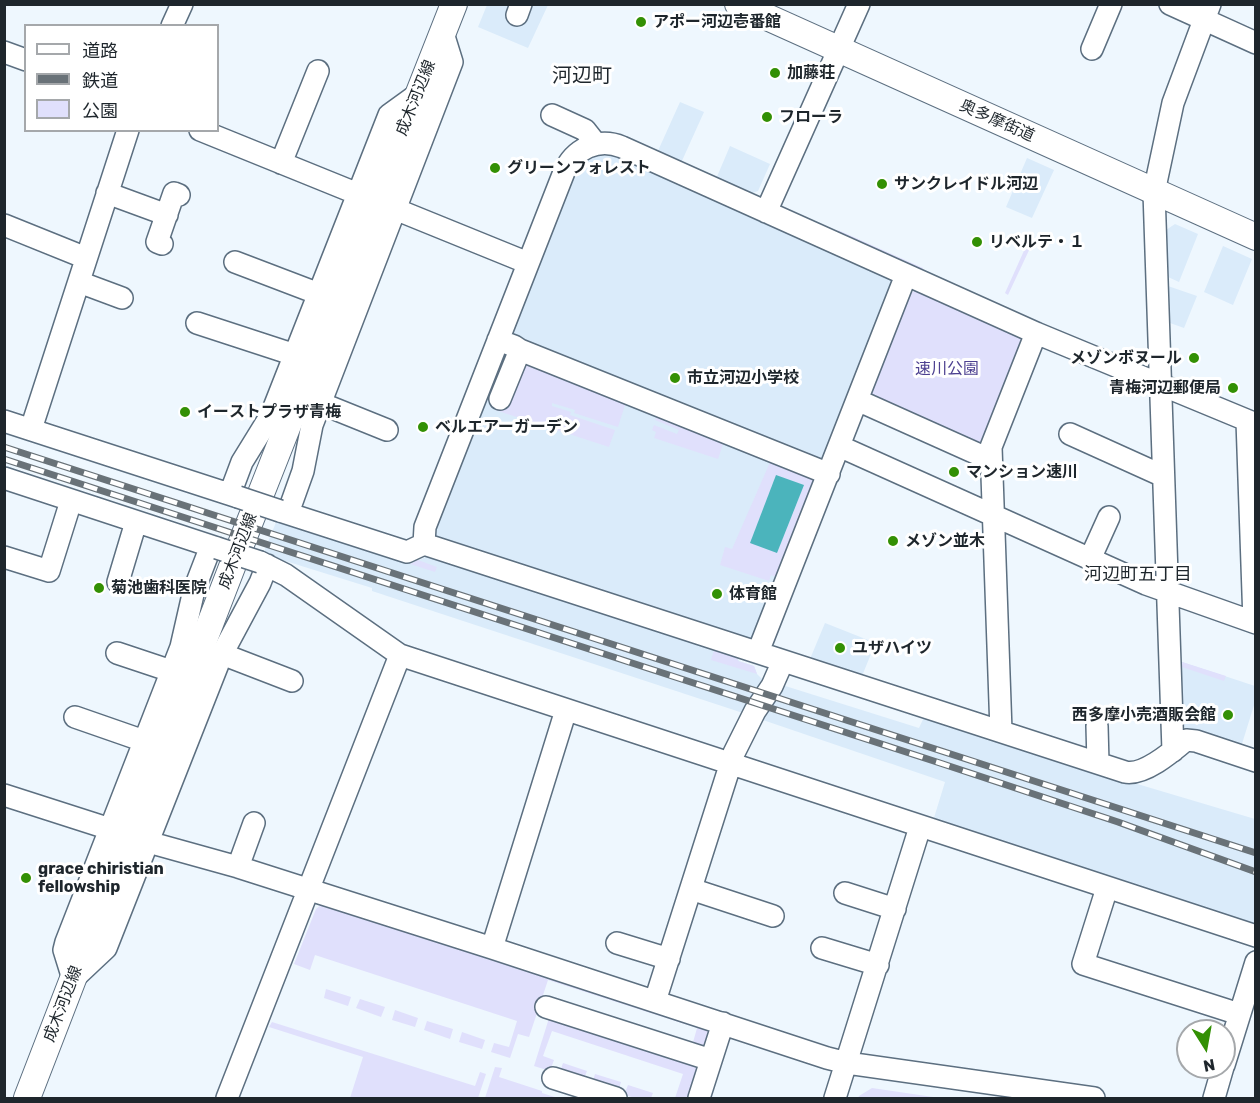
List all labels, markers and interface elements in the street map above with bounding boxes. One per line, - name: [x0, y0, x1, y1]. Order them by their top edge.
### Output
- place label: アポー河辺壱番館: [653, 12, 781, 32]
- marker: アポー河辺壱番館: [634, 15, 648, 29]
- legend: [24, 24, 219, 132]
- text: 道路: [82, 40, 118, 62]
- street label: 成木河辺線: [392, 57, 440, 139]
- place label: 加藤荘: [787, 63, 835, 83]
- district label: 河辺町: [552, 64, 612, 88]
- marker: 加藤荘: [768, 66, 782, 80]
- text: 鉄道: [82, 70, 118, 92]
- street label: 奥多摩街道: [957, 96, 1037, 146]
- text: 公園: [82, 100, 118, 122]
- place label: フローラ: [779, 107, 843, 127]
- marker: フローラ: [760, 110, 774, 124]
- place label: グリーンフォレスト: [507, 158, 651, 178]
- marker: グリーンフォレスト: [488, 161, 502, 175]
- place label: サンクレイドル河辺: [894, 174, 1038, 194]
- marker: サンクレイドル河辺: [875, 177, 889, 191]
- place label: リベルテ・１: [989, 232, 1085, 252]
- marker: リベルテ・１: [970, 235, 984, 249]
- place label: メゾンボヌール: [1070, 348, 1182, 368]
- marker: メゾンボヌール: [1187, 351, 1201, 365]
- park label: 速川公園: [915, 359, 979, 379]
- place label: 市立河辺小学校: [687, 368, 799, 388]
- marker: 市立河辺小学校: [668, 371, 682, 385]
- place label: 青梅河辺郵便局: [1109, 378, 1221, 398]
- marker: 青梅河辺郵便局: [1226, 381, 1240, 395]
- place label: イーストプラザ青梅: [197, 402, 341, 422]
- marker: イーストプラザ青梅: [178, 405, 192, 419]
- place label: ベルエアーガーデン: [435, 417, 578, 437]
- marker: ベルエアーガーデン: [416, 420, 430, 434]
- place label: マンション速川: [966, 462, 1078, 482]
- marker: マンション速川: [947, 465, 961, 479]
- street label: 成木河辺線: [215, 510, 261, 592]
- place label: メゾン並木: [905, 531, 985, 551]
- marker: メゾン並木: [886, 534, 900, 548]
- district label: 河辺町五丁目: [1084, 564, 1192, 586]
- place label: 菊池歯科医院: [111, 578, 207, 598]
- marker: 菊池歯科医院: [92, 581, 106, 595]
- place label: 体育館: [729, 584, 777, 604]
- marker: 体育館: [710, 587, 724, 601]
- place label: ユザハイツ: [852, 638, 932, 658]
- marker: ユザハイツ: [833, 641, 847, 655]
- place label: 西多摩小売酒販会館: [1072, 705, 1216, 725]
- marker: 西多摩小売酒販会館: [1221, 708, 1235, 722]
- place label: grace chiristian fellowship: [38, 859, 164, 897]
- marker: grace chiristian fellowship: [19, 871, 33, 885]
- street label: 成木河辺線: [40, 963, 86, 1045]
- north arrow: [1176, 1019, 1236, 1079]
- text: N: [1202, 1055, 1217, 1076]

